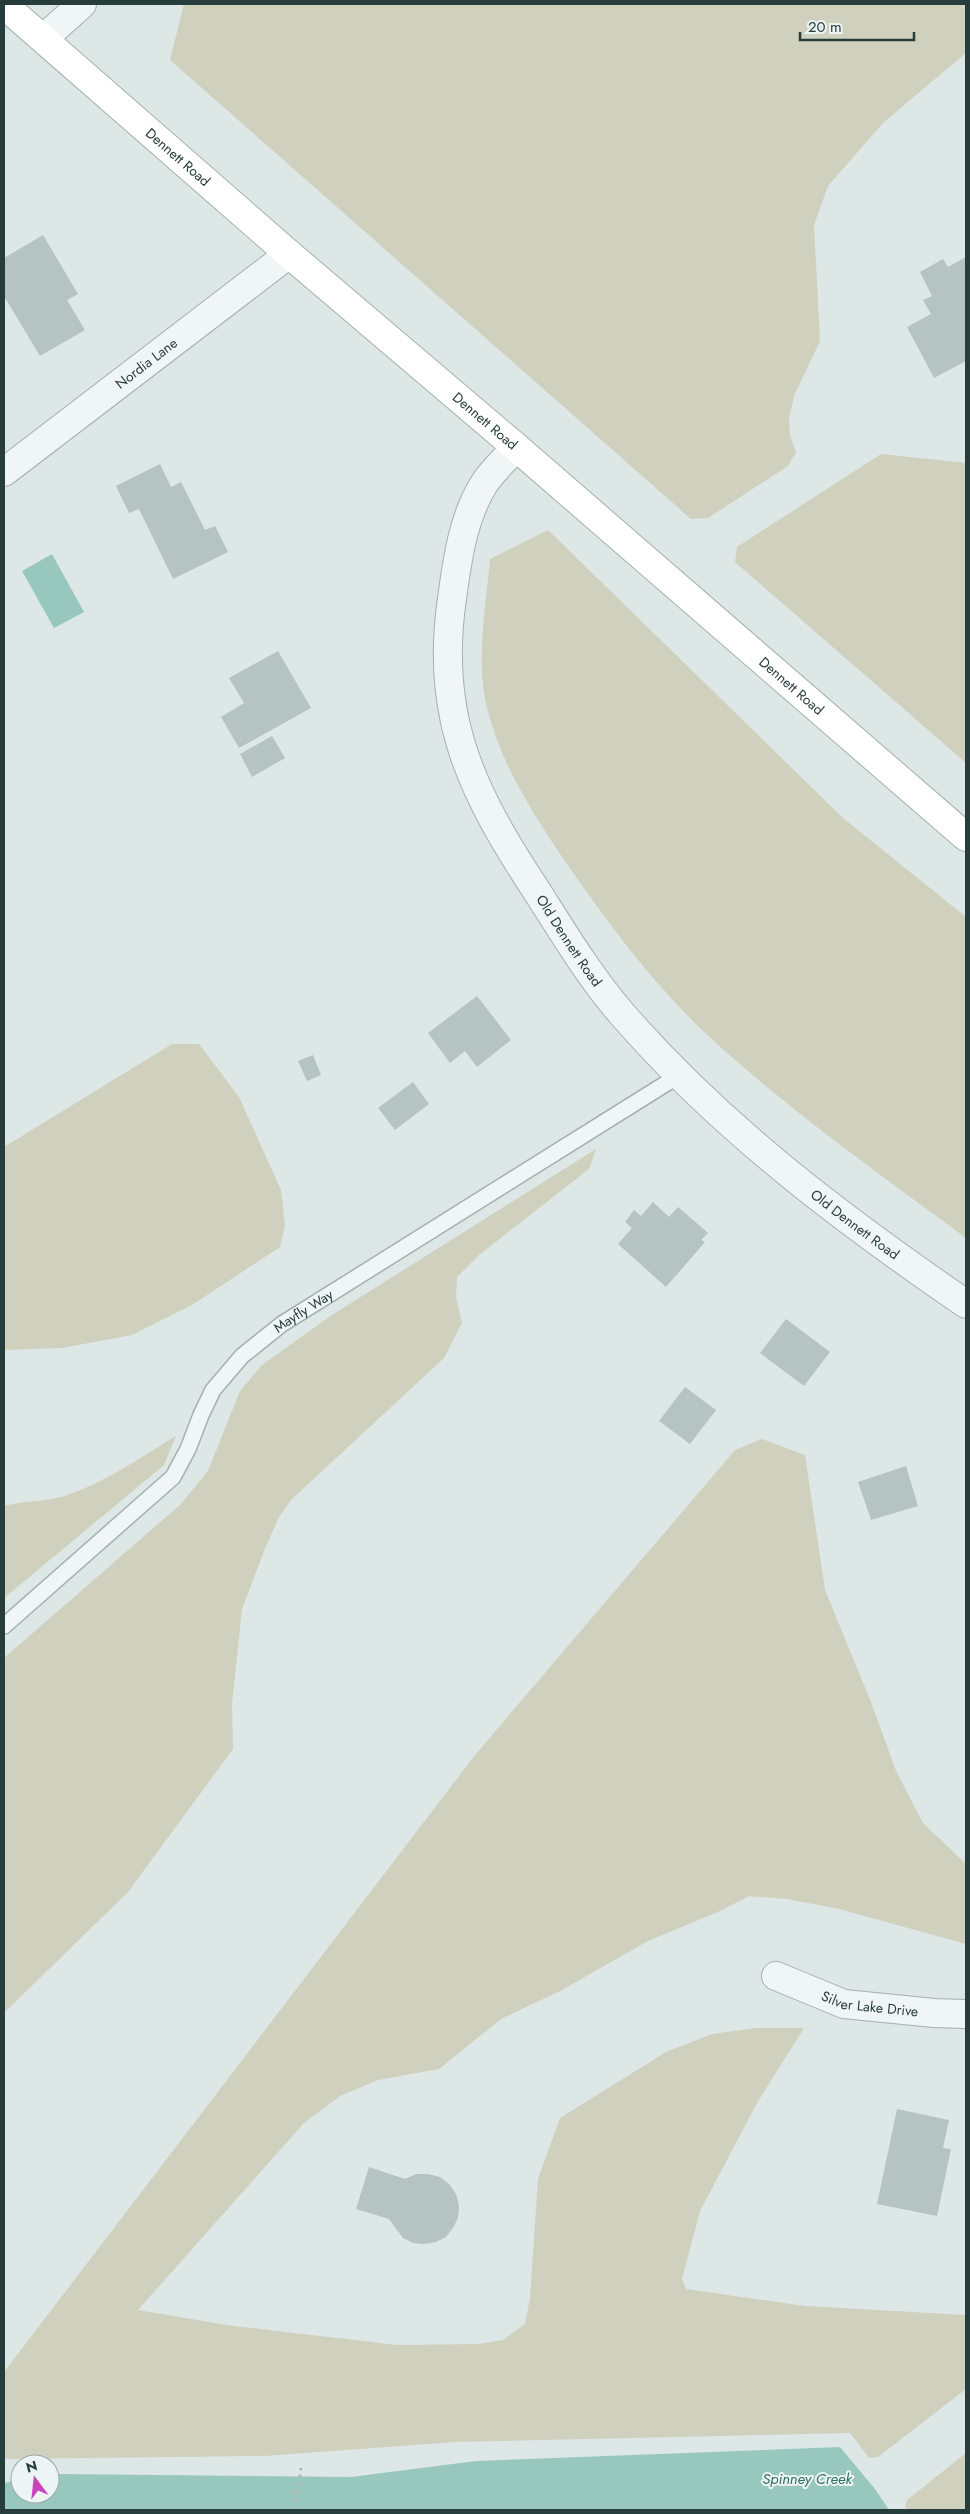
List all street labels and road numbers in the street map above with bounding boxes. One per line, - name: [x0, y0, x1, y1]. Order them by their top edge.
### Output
- street label: Dennett Road: [141, 123, 215, 191]
- street label: Nordia Lane: [111, 333, 181, 394]
- street label: Dennett Road: [448, 387, 522, 454]
- street label: Dennett Road: [755, 652, 828, 719]
- street label: Old Dennett Road: [531, 891, 607, 991]
- street label: Old Dennett Road: [806, 1184, 903, 1264]
- street label: Mayfly Way: [269, 1284, 338, 1337]
- street label: Silver Lake Drive: [818, 1986, 919, 2021]

